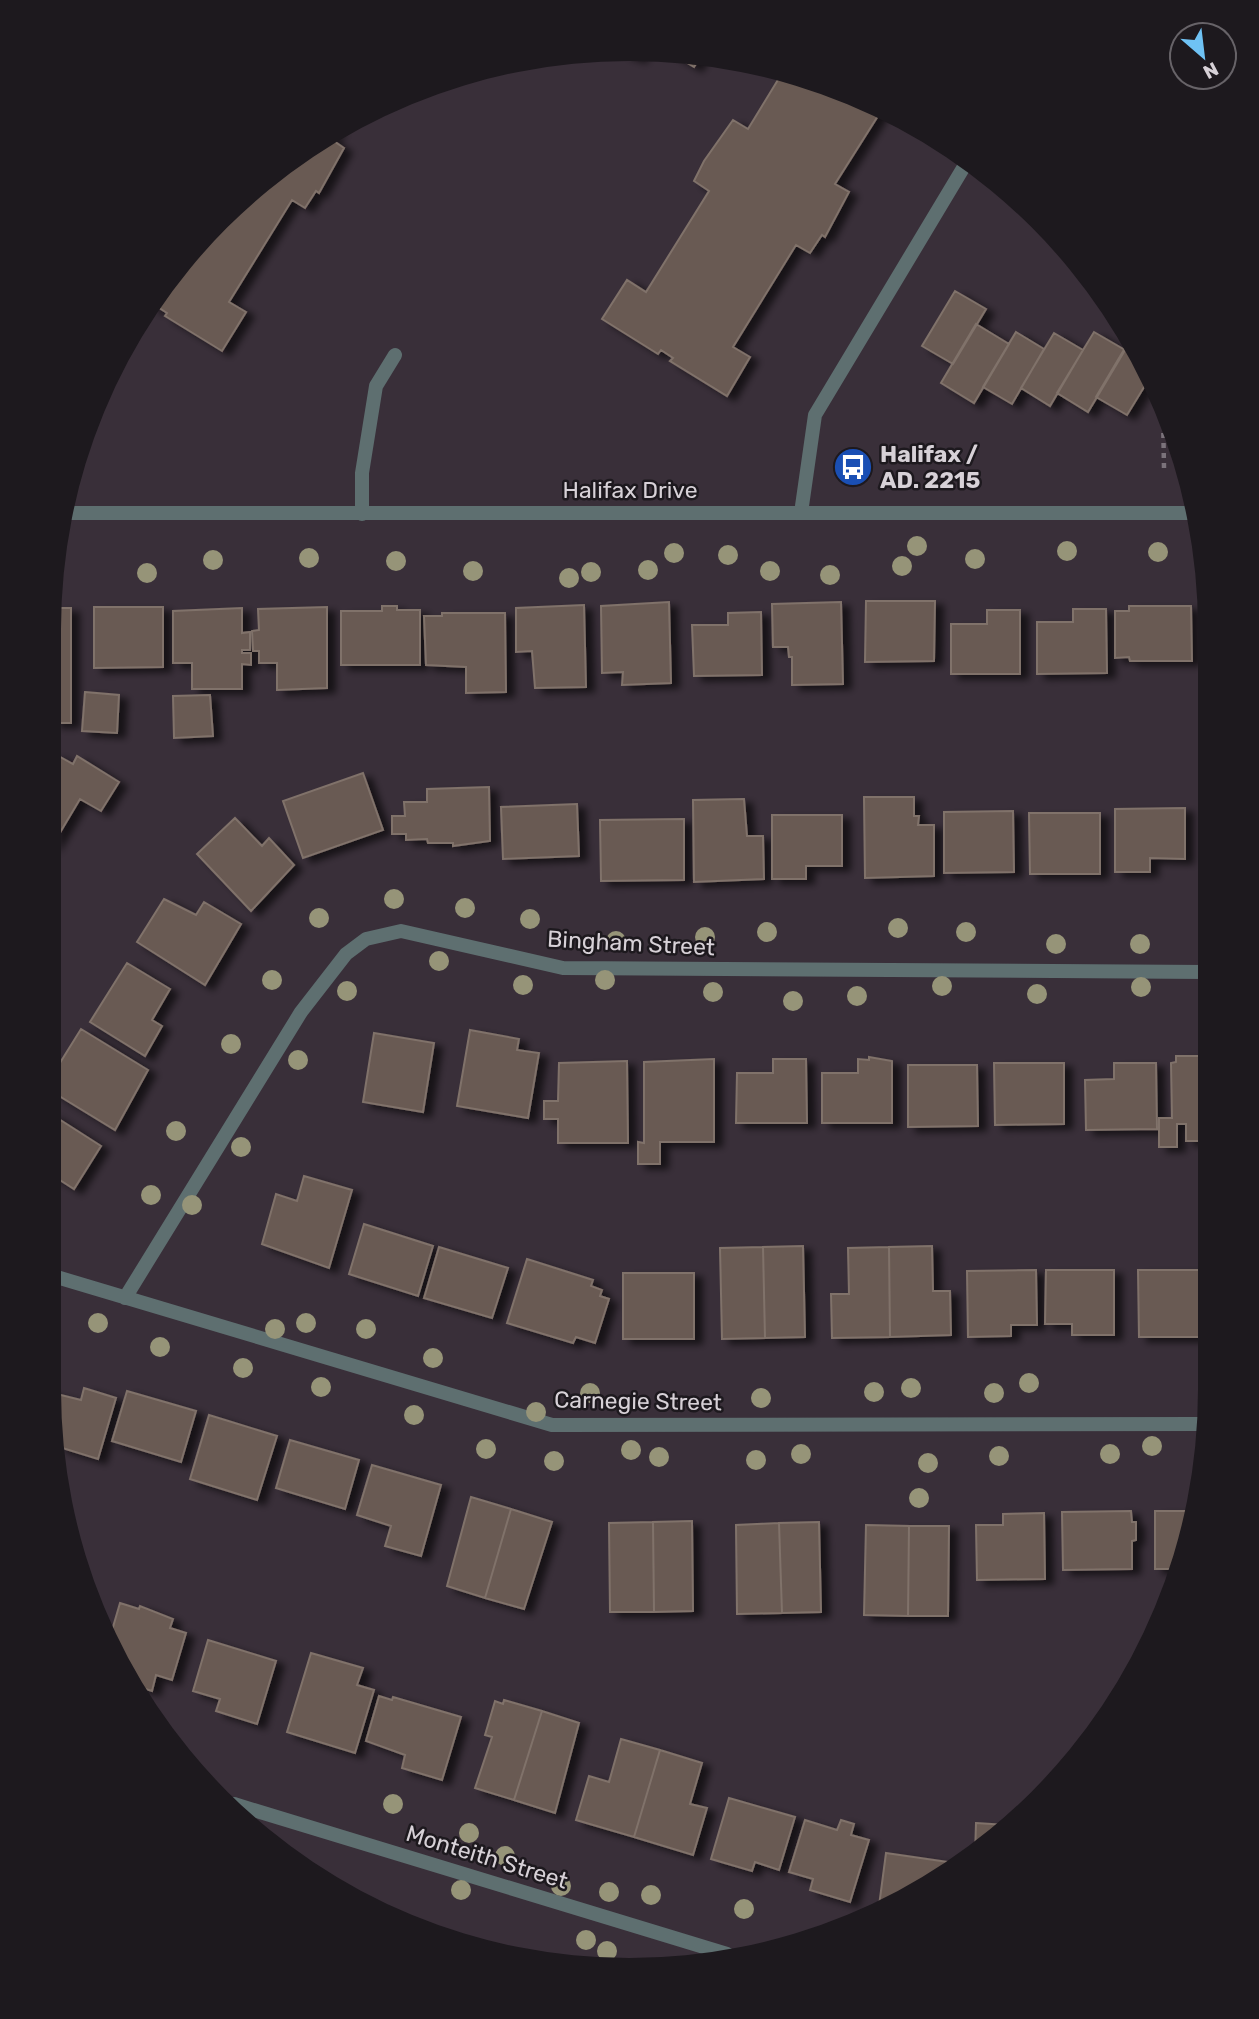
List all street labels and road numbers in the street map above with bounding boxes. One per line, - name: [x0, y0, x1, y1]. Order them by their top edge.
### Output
- street label: Halifax Drive: [562, 476, 698, 504]
- street label: Bingham Street: [546, 925, 716, 961]
- street label: Carnegie Street: [554, 1386, 722, 1416]
- street label: Monteith Street: [403, 1819, 571, 1895]

